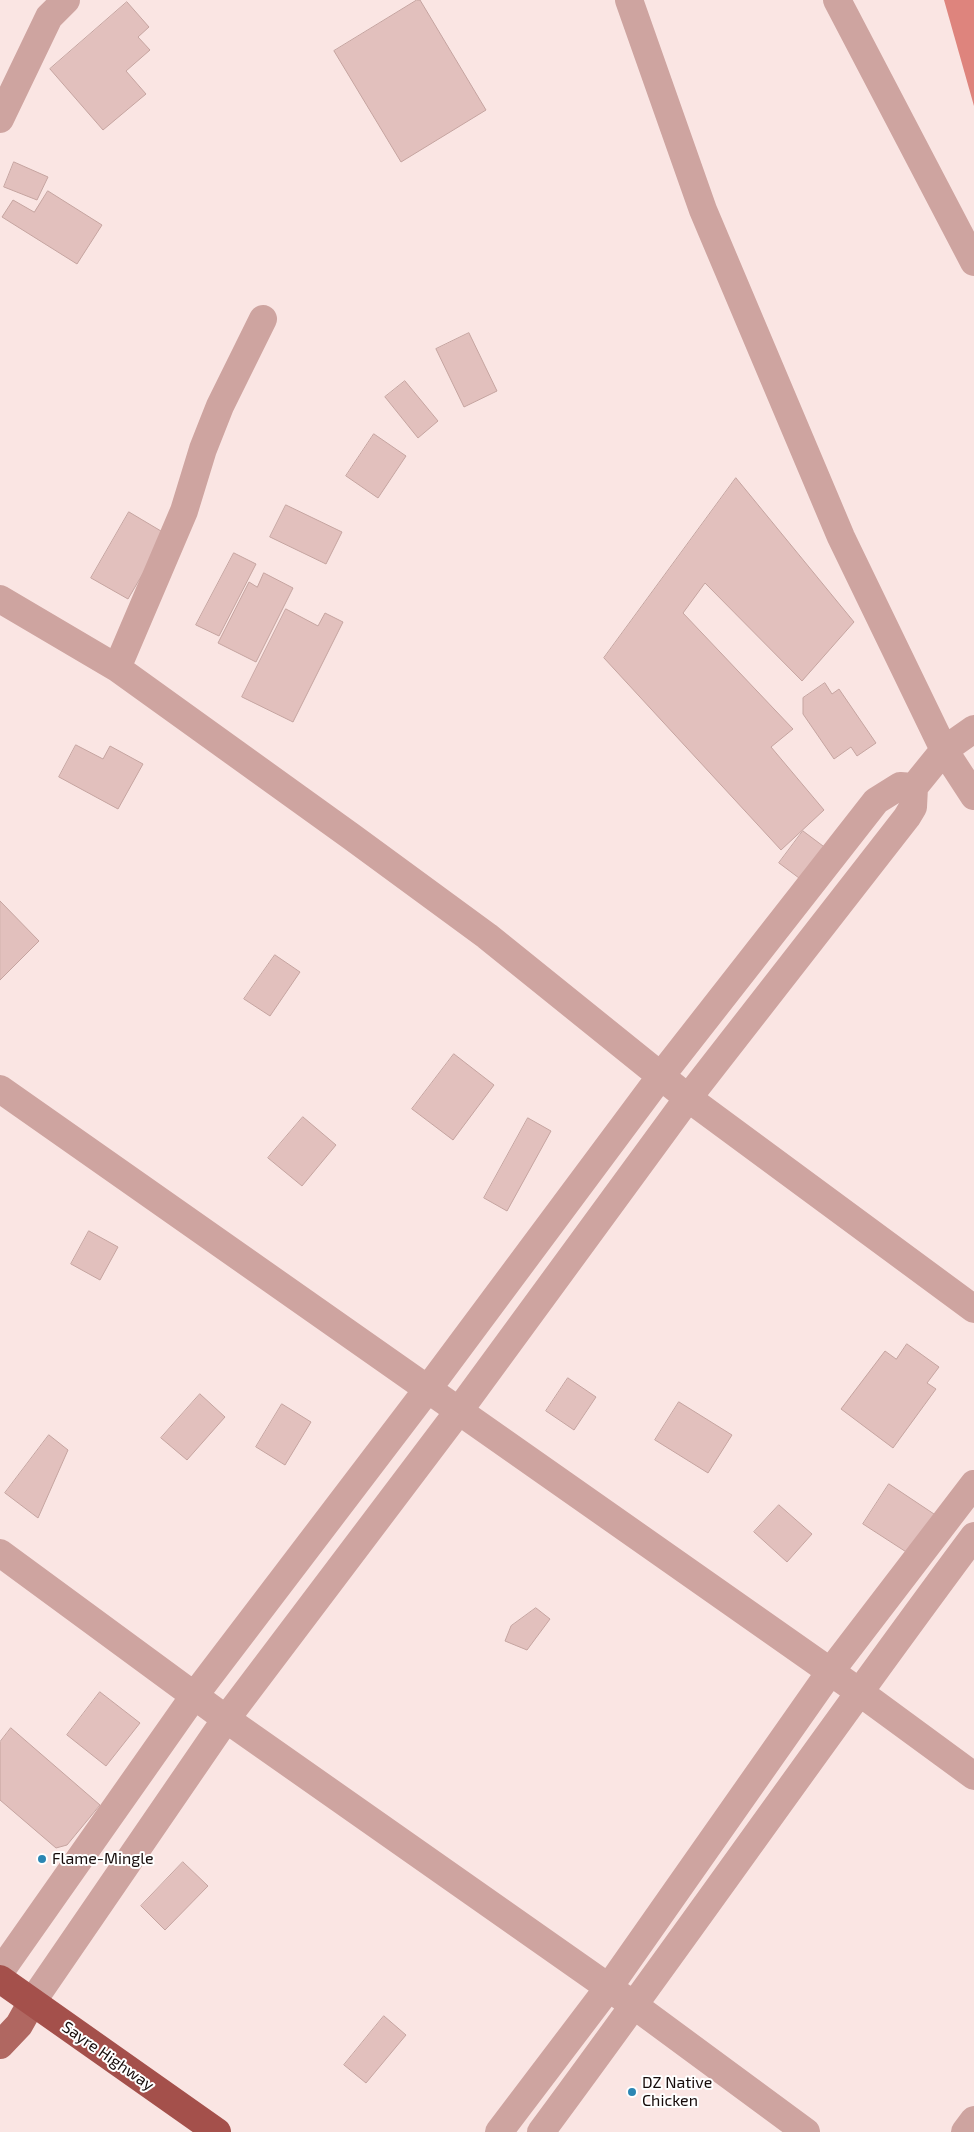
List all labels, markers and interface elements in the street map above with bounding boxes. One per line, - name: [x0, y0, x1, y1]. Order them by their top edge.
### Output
- place label: Flame-Mingle: [52, 1849, 154, 1869]
- marker: Flame-Mingle: [36, 1853, 48, 1865]
- street label: Sayre Highway: [58, 2017, 158, 2095]
- place label: DZ Native Chicken: [642, 2073, 712, 2111]
- marker: DZ Native Chicken: [626, 2086, 638, 2098]

